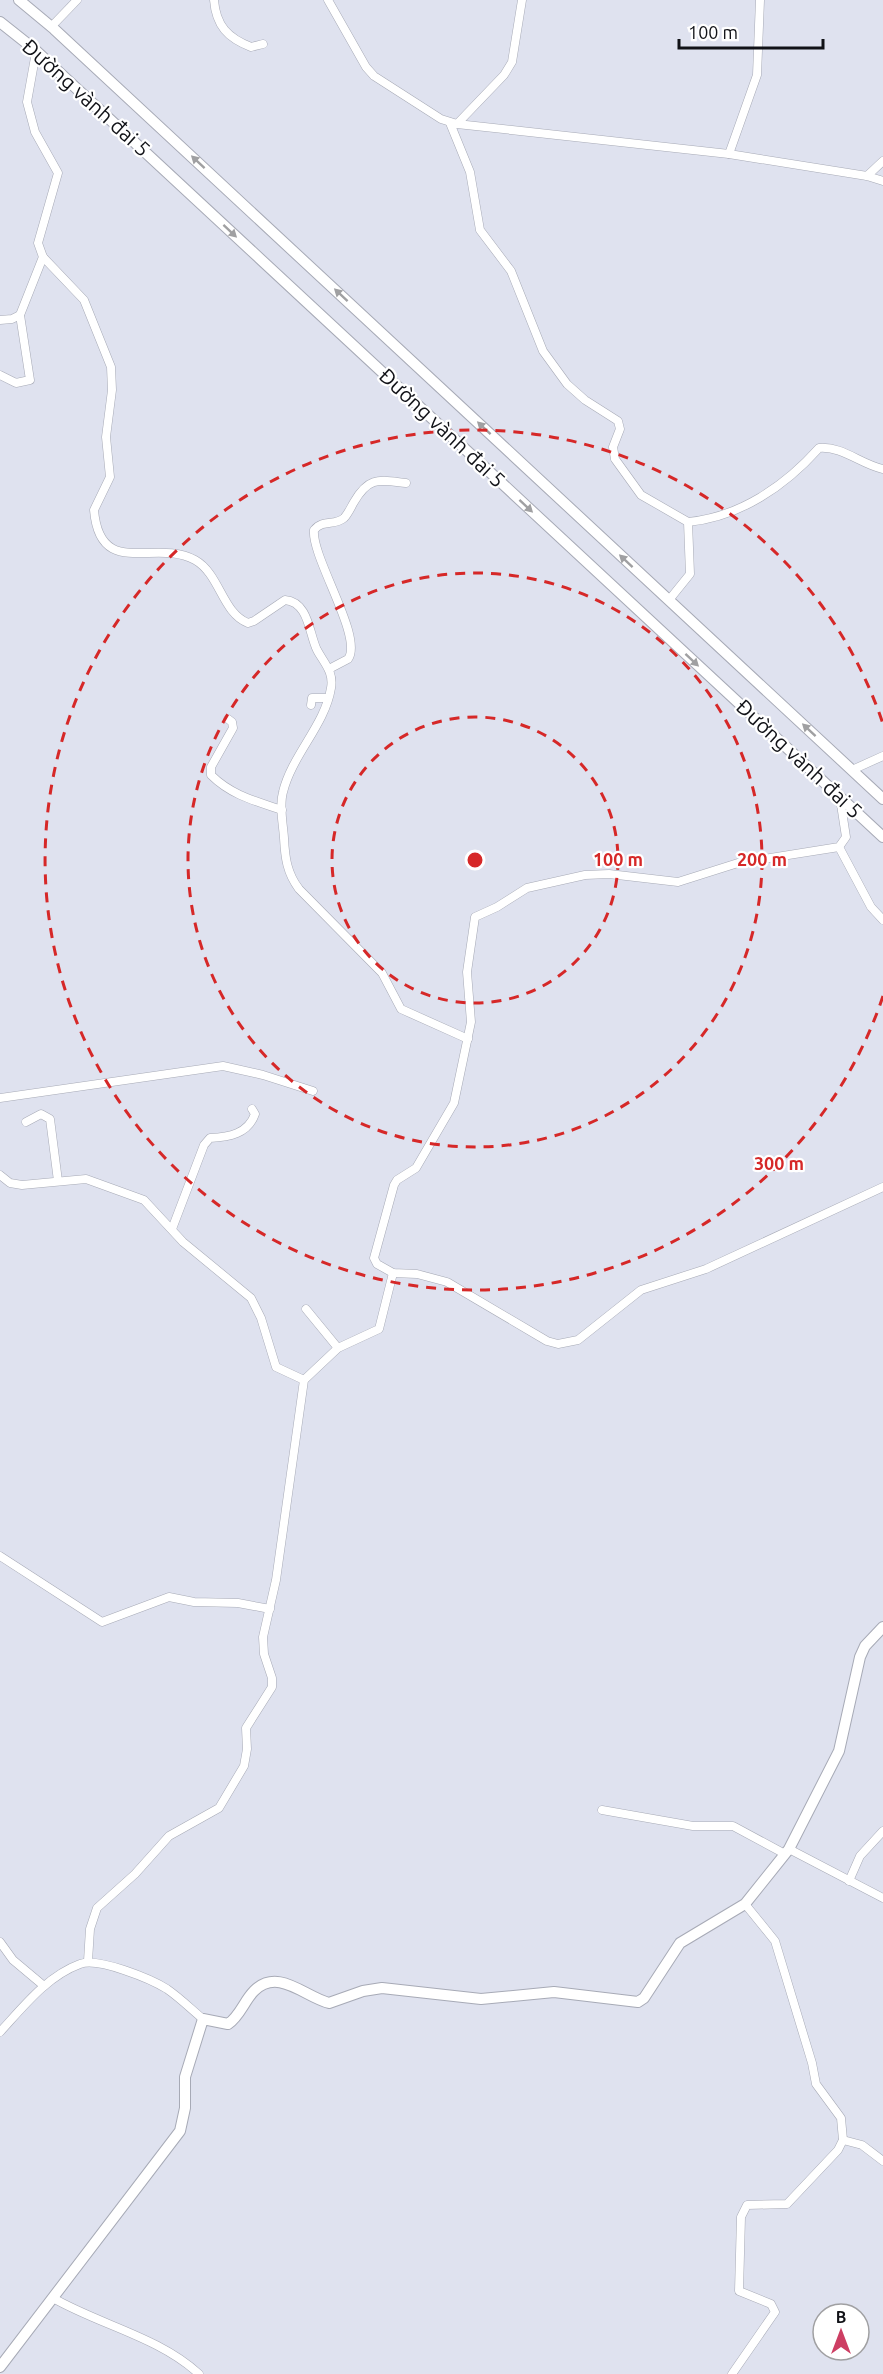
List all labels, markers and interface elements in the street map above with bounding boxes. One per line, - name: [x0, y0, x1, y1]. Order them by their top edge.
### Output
- scale bar: [679, 12, 823, 50]
- text: 100 m: [688, 22, 738, 42]
- street label: Đường vành đai 5: [18, 34, 155, 161]
- one-way arrow: [191, 156, 205, 170]
- one-way arrow: [222, 224, 237, 238]
- one-way arrow: [333, 288, 348, 302]
- street label: Đường vành đai 5: [375, 363, 511, 492]
- one-way arrow: [476, 421, 491, 435]
- one-way arrow: [519, 499, 534, 513]
- one-way arrow: [619, 554, 634, 568]
- one-way arrow: [684, 653, 699, 666]
- street label: Đường vành đai 5: [732, 694, 868, 823]
- one-way arrow: [802, 724, 817, 737]
- text: 100 m: [593, 849, 643, 869]
- text: 200 m: [737, 849, 787, 869]
- centre of rings: [465, 850, 485, 870]
- text: 300 m: [754, 1153, 804, 1173]
- north arrow: [811, 2302, 871, 2362]
- text: B: [836, 2308, 846, 2326]

